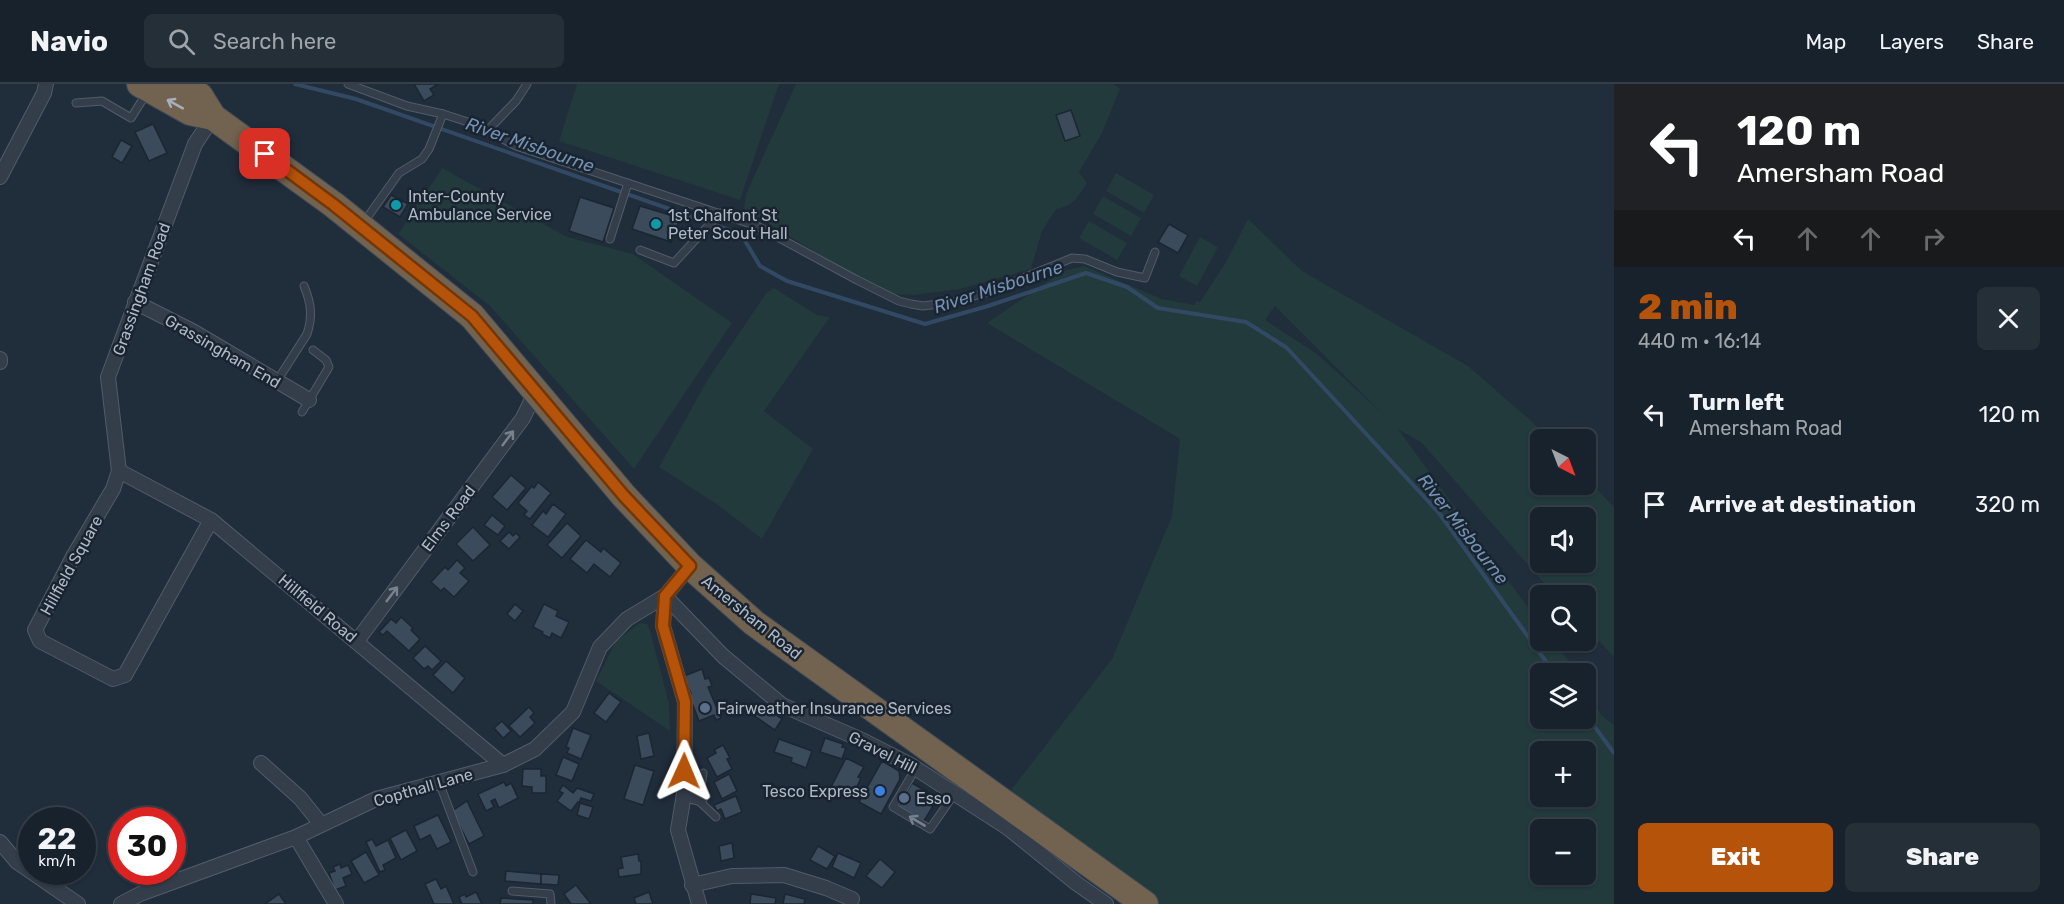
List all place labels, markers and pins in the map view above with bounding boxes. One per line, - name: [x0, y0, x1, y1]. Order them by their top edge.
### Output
- pin: [239, 128, 290, 179]
- place label: Inter-County Ambulance Service: [408, 187, 552, 224]
- marker: Inter-County Ambulance Service: [389, 198, 403, 212]
- place label: 1st Chalfont St Peter Scout Hall: [668, 206, 788, 243]
- marker: 1st Chalfont St Peter Scout Hall: [649, 217, 663, 231]
- place label: Fairweather Insurance Services: [717, 699, 951, 718]
- marker: Fairweather Insurance Services: [698, 701, 712, 715]
- place label: Tesco Express: [762, 782, 868, 801]
- marker: Tesco Express: [873, 784, 887, 798]
- place label: Esso: [916, 789, 951, 808]
- marker: Esso: [897, 791, 911, 805]

